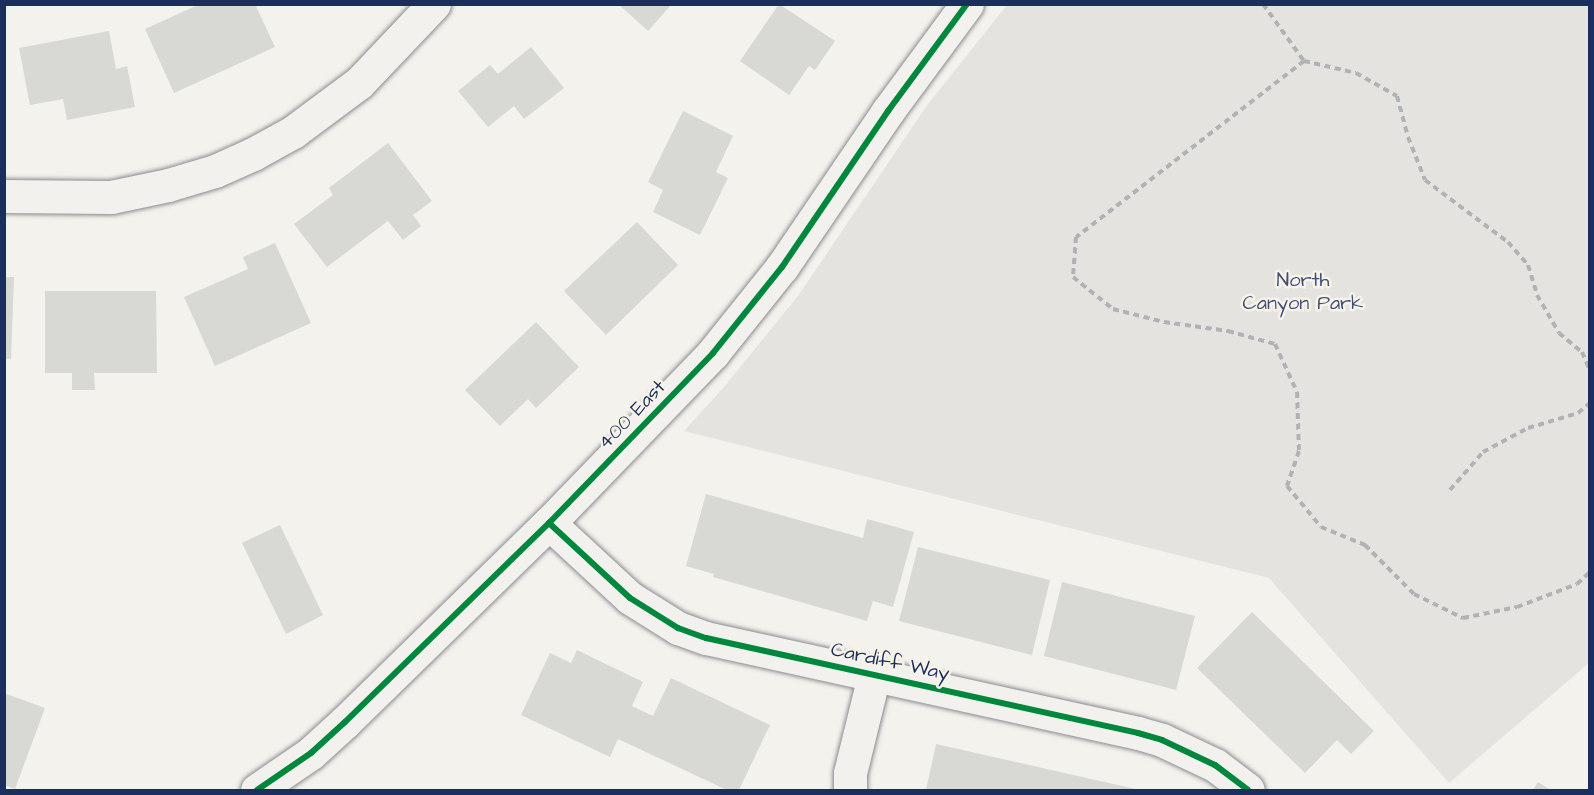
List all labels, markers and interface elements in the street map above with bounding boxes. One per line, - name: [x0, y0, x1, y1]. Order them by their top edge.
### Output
- park label: North Canyon Park: [1243, 268, 1363, 315]
- street label: 400 East: [593, 375, 671, 455]
- street label: Cardiff Way: [829, 638, 951, 686]

